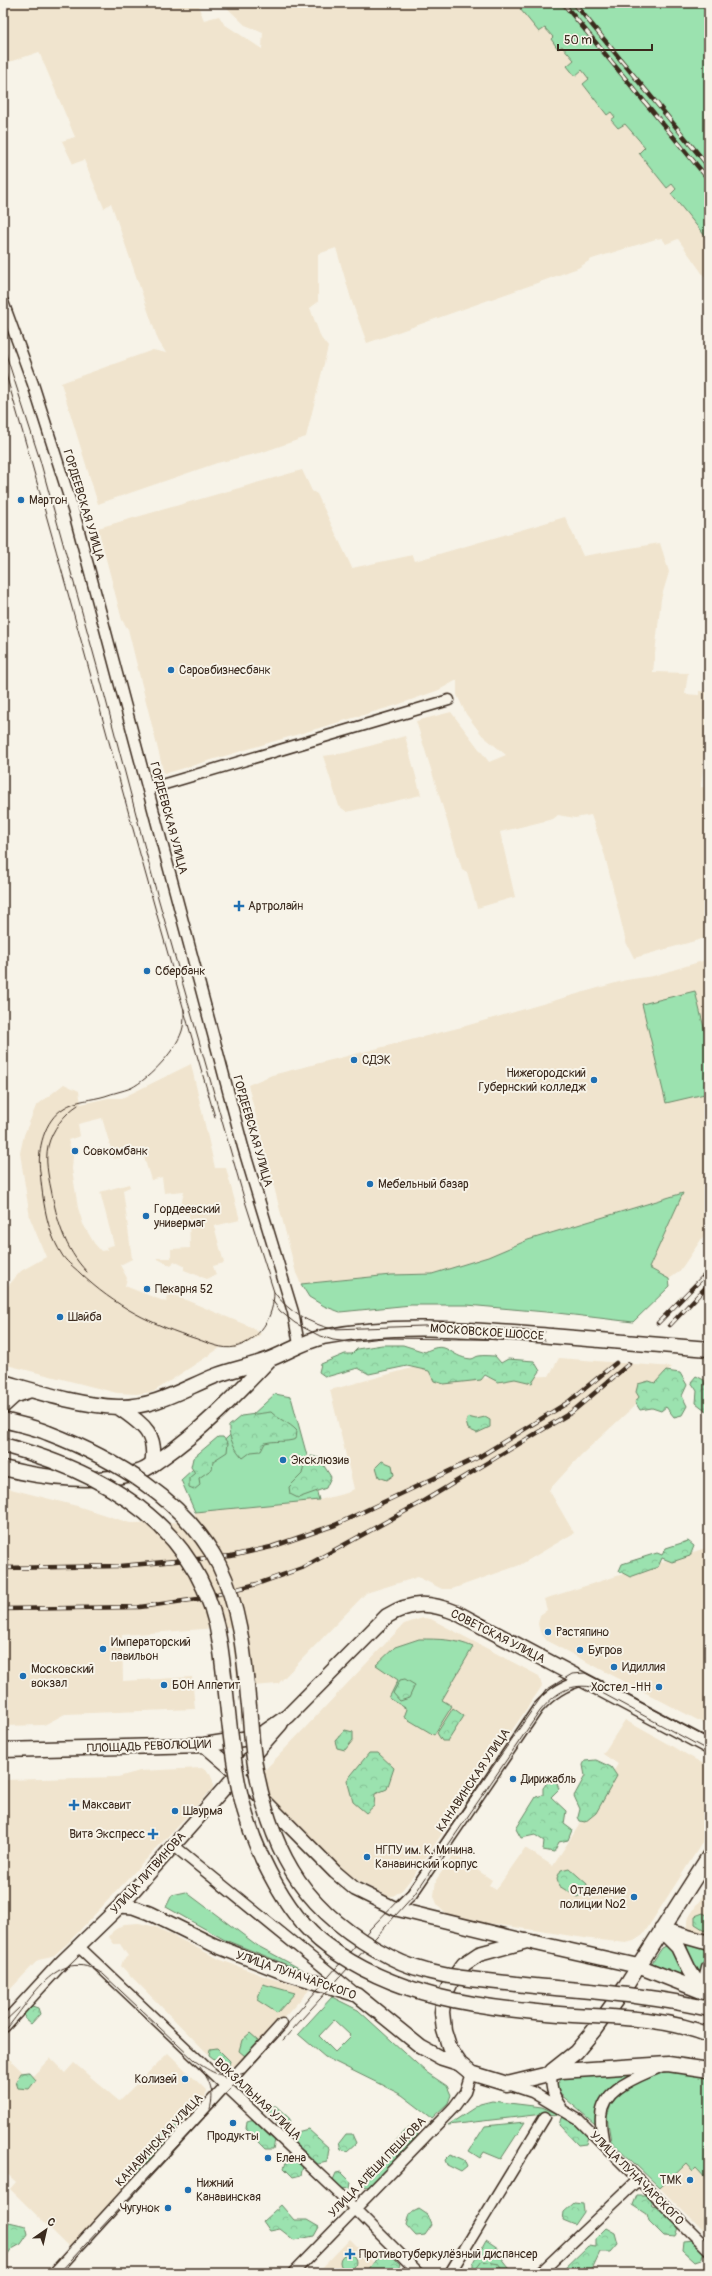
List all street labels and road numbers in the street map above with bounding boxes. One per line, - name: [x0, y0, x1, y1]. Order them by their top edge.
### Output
- street label: ГОРДЕЕВСКАЯ УЛИЦА: [59, 448, 108, 563]
- street label: ГОРДЕЕВСКАЯ УЛИЦА: [146, 760, 191, 876]
- street label: ГОРДЕЕВСКАЯ УЛИЦА: [229, 1074, 276, 1189]
- street label: МОСКОВСКОЕ ШОССЕ: [429, 1321, 544, 1344]
- street label: СОВЕТСКАЯ УЛИЦА: [448, 1606, 548, 1667]
- street label: КАНАВИНСКАЯ УЛИЦА: [433, 1726, 514, 1835]
- street label: ПЛОЩАДЬ РЕВОЛЮЦИИ: [87, 1737, 212, 1756]
- street label: УЛИЦА ЛИТВИНОВА: [108, 1829, 189, 1918]
- street label: УЛИЦА ЛУНАЧАРСКОГО: [234, 1948, 358, 2003]
- street label: ВОКЗАЛЬНАЯ УЛИЦА: [211, 2055, 304, 2144]
- street label: КАНАВИНСКАЯ УЛИЦА: [113, 2091, 206, 2190]
- street label: УЛИЦА АЛЁШИ ПЕШКОВА: [325, 2113, 429, 2221]
- street label: УЛИЦА ЛУНАЧАРСКОГО: [587, 2128, 687, 2229]

